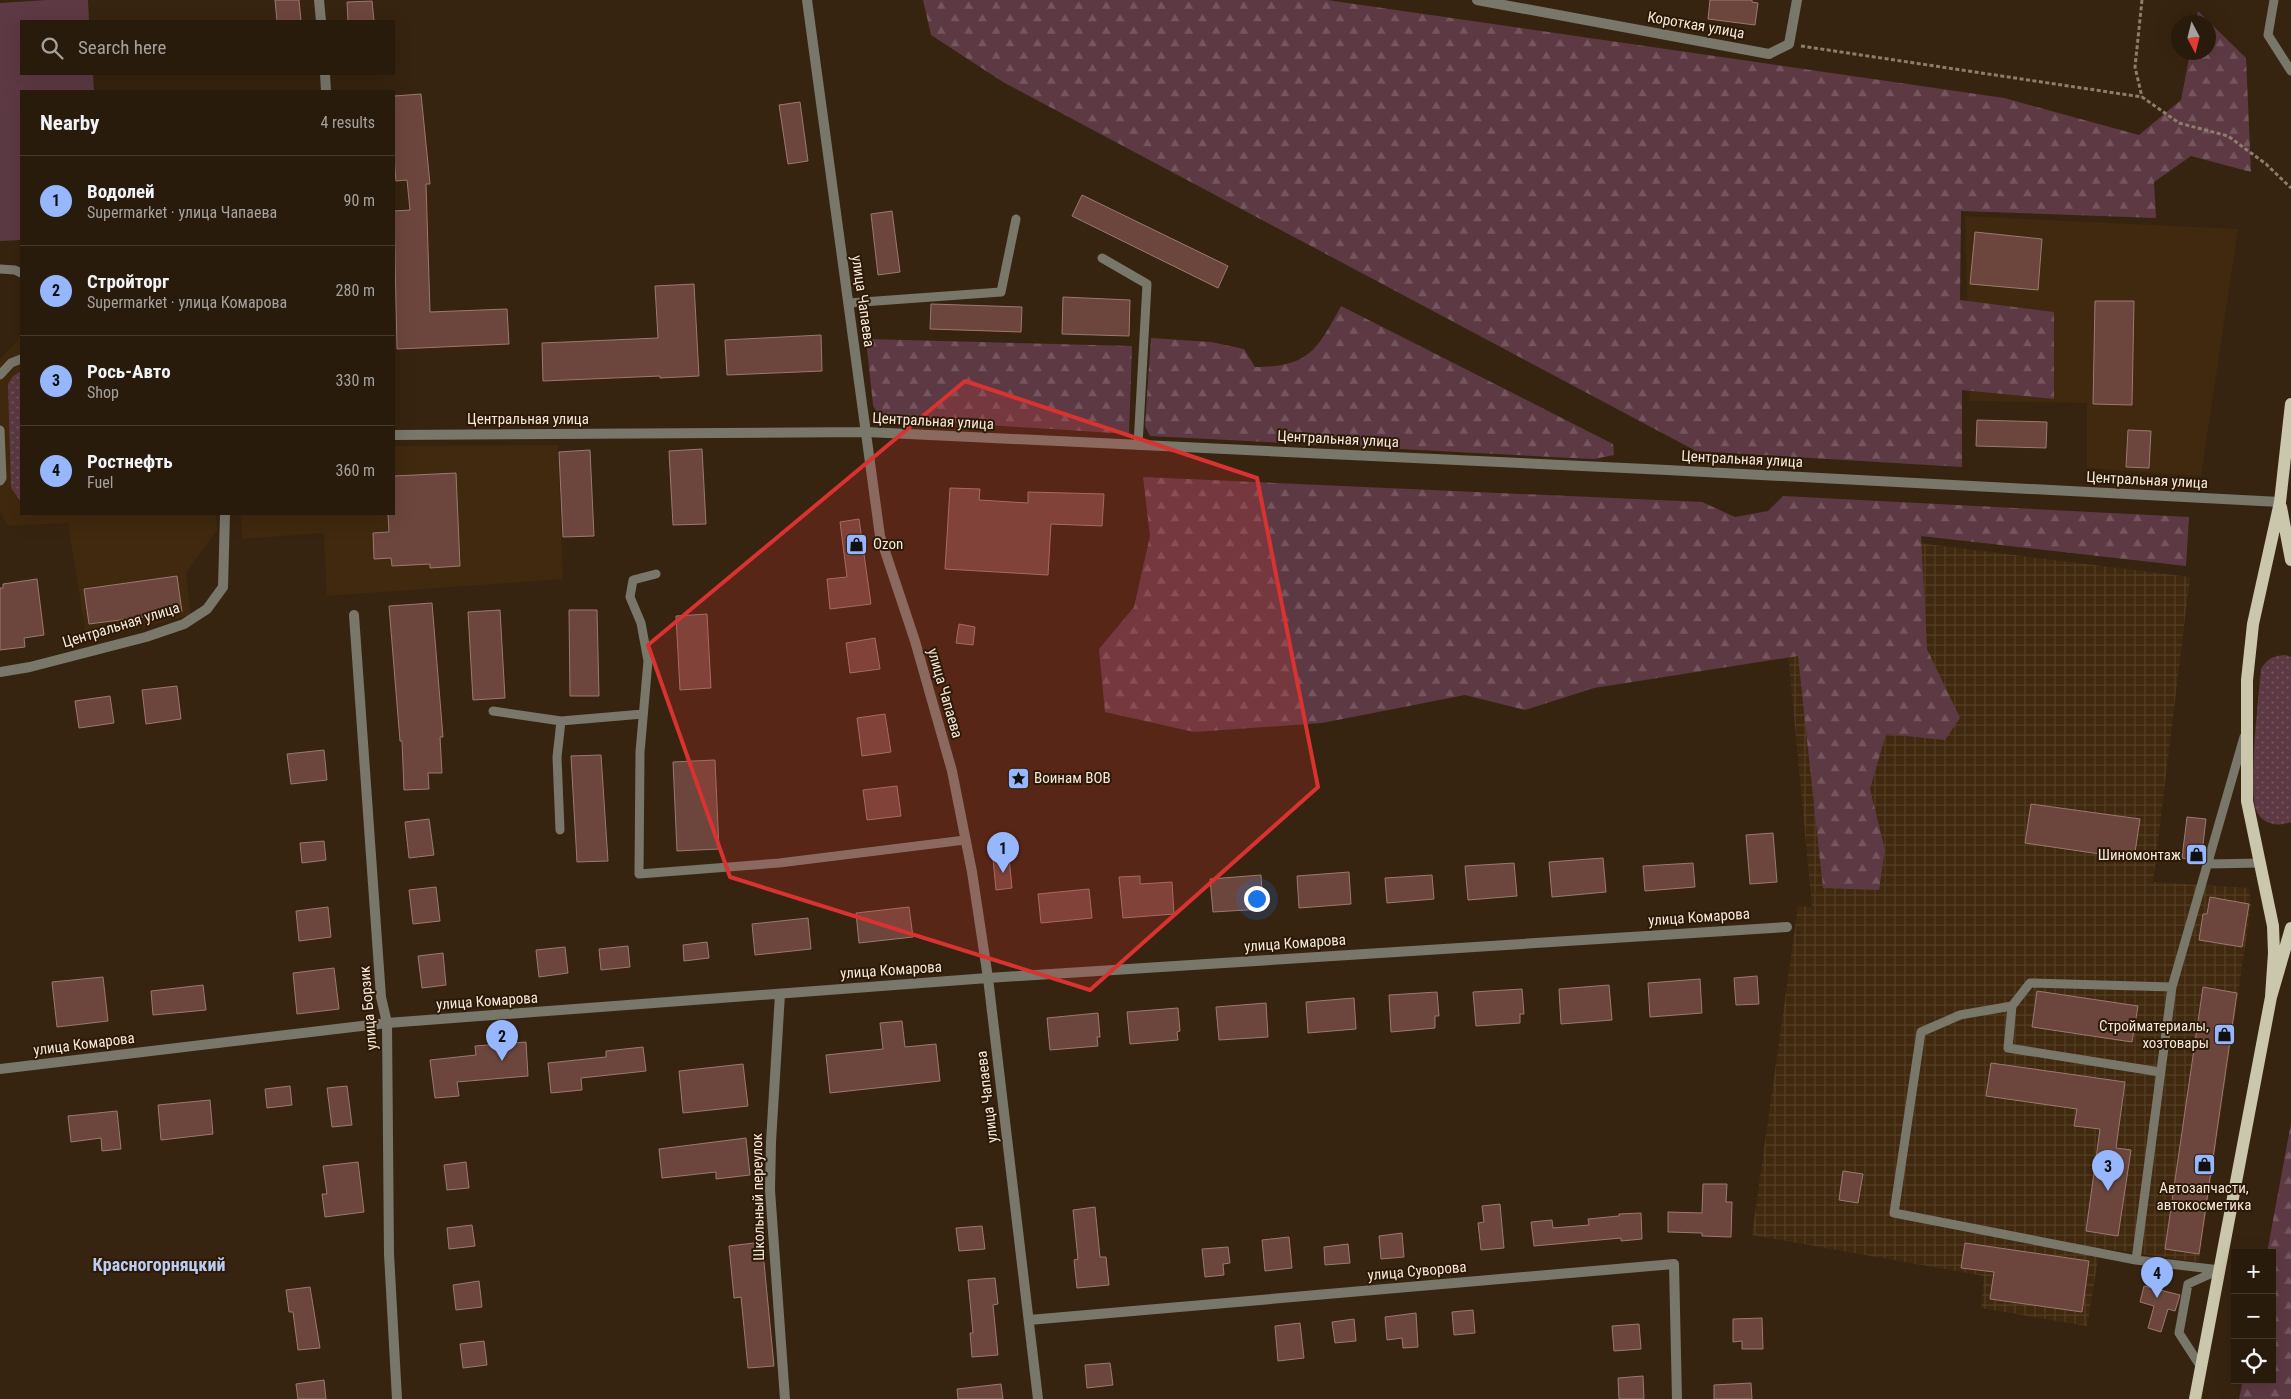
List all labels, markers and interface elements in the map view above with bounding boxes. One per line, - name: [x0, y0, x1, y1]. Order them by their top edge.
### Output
- street label: Короткая улица: [1646, 8, 1746, 42]
- north arrow: [2171, 15, 2216, 60]
- search box: [20, 20, 395, 75]
- icon: search: [38, 34, 66, 62]
- text: Search here: [78, 36, 166, 59]
- text: Nearby: [40, 111, 99, 135]
- text: 4 results: [320, 113, 375, 132]
- text: Водолей: [87, 180, 155, 203]
- text: 1: [52, 191, 60, 210]
- text: 90 m: [343, 191, 375, 210]
- text: Supermarket · улица Чапаева: [87, 203, 277, 222]
- street label: улица Чапаева: [848, 254, 878, 348]
- text: Стройторг: [87, 270, 169, 293]
- text: 2: [52, 281, 60, 300]
- text: 280 m: [336, 281, 375, 300]
- text: Supermarket · улица Комарова: [87, 293, 287, 312]
- text: Рось-Авто: [87, 360, 171, 383]
- text: 3: [52, 371, 60, 390]
- text: 330 m: [336, 371, 375, 390]
- text: Shop: [87, 383, 119, 402]
- street label: Центральная улица: [872, 409, 994, 433]
- street label: Центральная улица: [467, 410, 589, 428]
- street label: Центральная улица: [1277, 427, 1399, 451]
- street label: Центральная улица: [1681, 447, 1803, 471]
- text: Ростнефть: [87, 450, 173, 473]
- text: 4: [52, 461, 60, 480]
- text: 360 m: [336, 461, 375, 480]
- street label: Центральная улица: [2086, 468, 2208, 492]
- text: Fuel: [87, 473, 113, 492]
- shop icon: Ozon: [845, 532, 869, 556]
- place label: Ozon: [873, 535, 903, 553]
- street label: Центральная улица: [60, 599, 182, 651]
- street label: улица Чапаева: [924, 646, 966, 740]
- place icon: Воинам ВОВ: [1006, 766, 1030, 790]
- place label: Воинам ВОВ: [1034, 769, 1111, 787]
- pin: 1: [987, 832, 1019, 873]
- shop icon: Шиномонтаж: [2185, 843, 2209, 867]
- place label: Шиномонтаж: [2098, 846, 2181, 864]
- your location: [1244, 886, 1270, 912]
- street label: улица Комарова: [1647, 904, 1751, 930]
- street label: улица Комарова: [1243, 930, 1347, 956]
- street label: улица Комарова: [839, 957, 943, 983]
- street label: улица Борзик: [355, 965, 381, 1051]
- street label: улица Комарова: [435, 988, 539, 1014]
- place label: Стройматериалы, хозтовары: [2099, 1017, 2209, 1052]
- pin: 2: [486, 1020, 518, 1061]
- shop icon: Стройматериалы, хозтовары: [2213, 1023, 2237, 1047]
- street label: улица Комарова: [32, 1029, 136, 1059]
- street label: улица Чапаева: [972, 1050, 1002, 1144]
- street label: Школьный переулок: [748, 1133, 768, 1261]
- pin: 3: [2092, 1150, 2124, 1191]
- shop icon: Автозапчасти, автокосметика: [2192, 1153, 2216, 1177]
- place label: Автозапчасти, автокосметика: [2157, 1179, 2251, 1214]
- map controls: [2231, 1249, 2276, 1384]
- button: +: [2231, 1249, 2276, 1294]
- district label: Красногорняцкий: [93, 1254, 225, 1275]
- pin: 4: [2141, 1257, 2173, 1298]
- street label: улица Суворова: [1367, 1258, 1467, 1284]
- button: −: [2231, 1294, 2276, 1339]
- button: locate: [2231, 1339, 2276, 1384]

